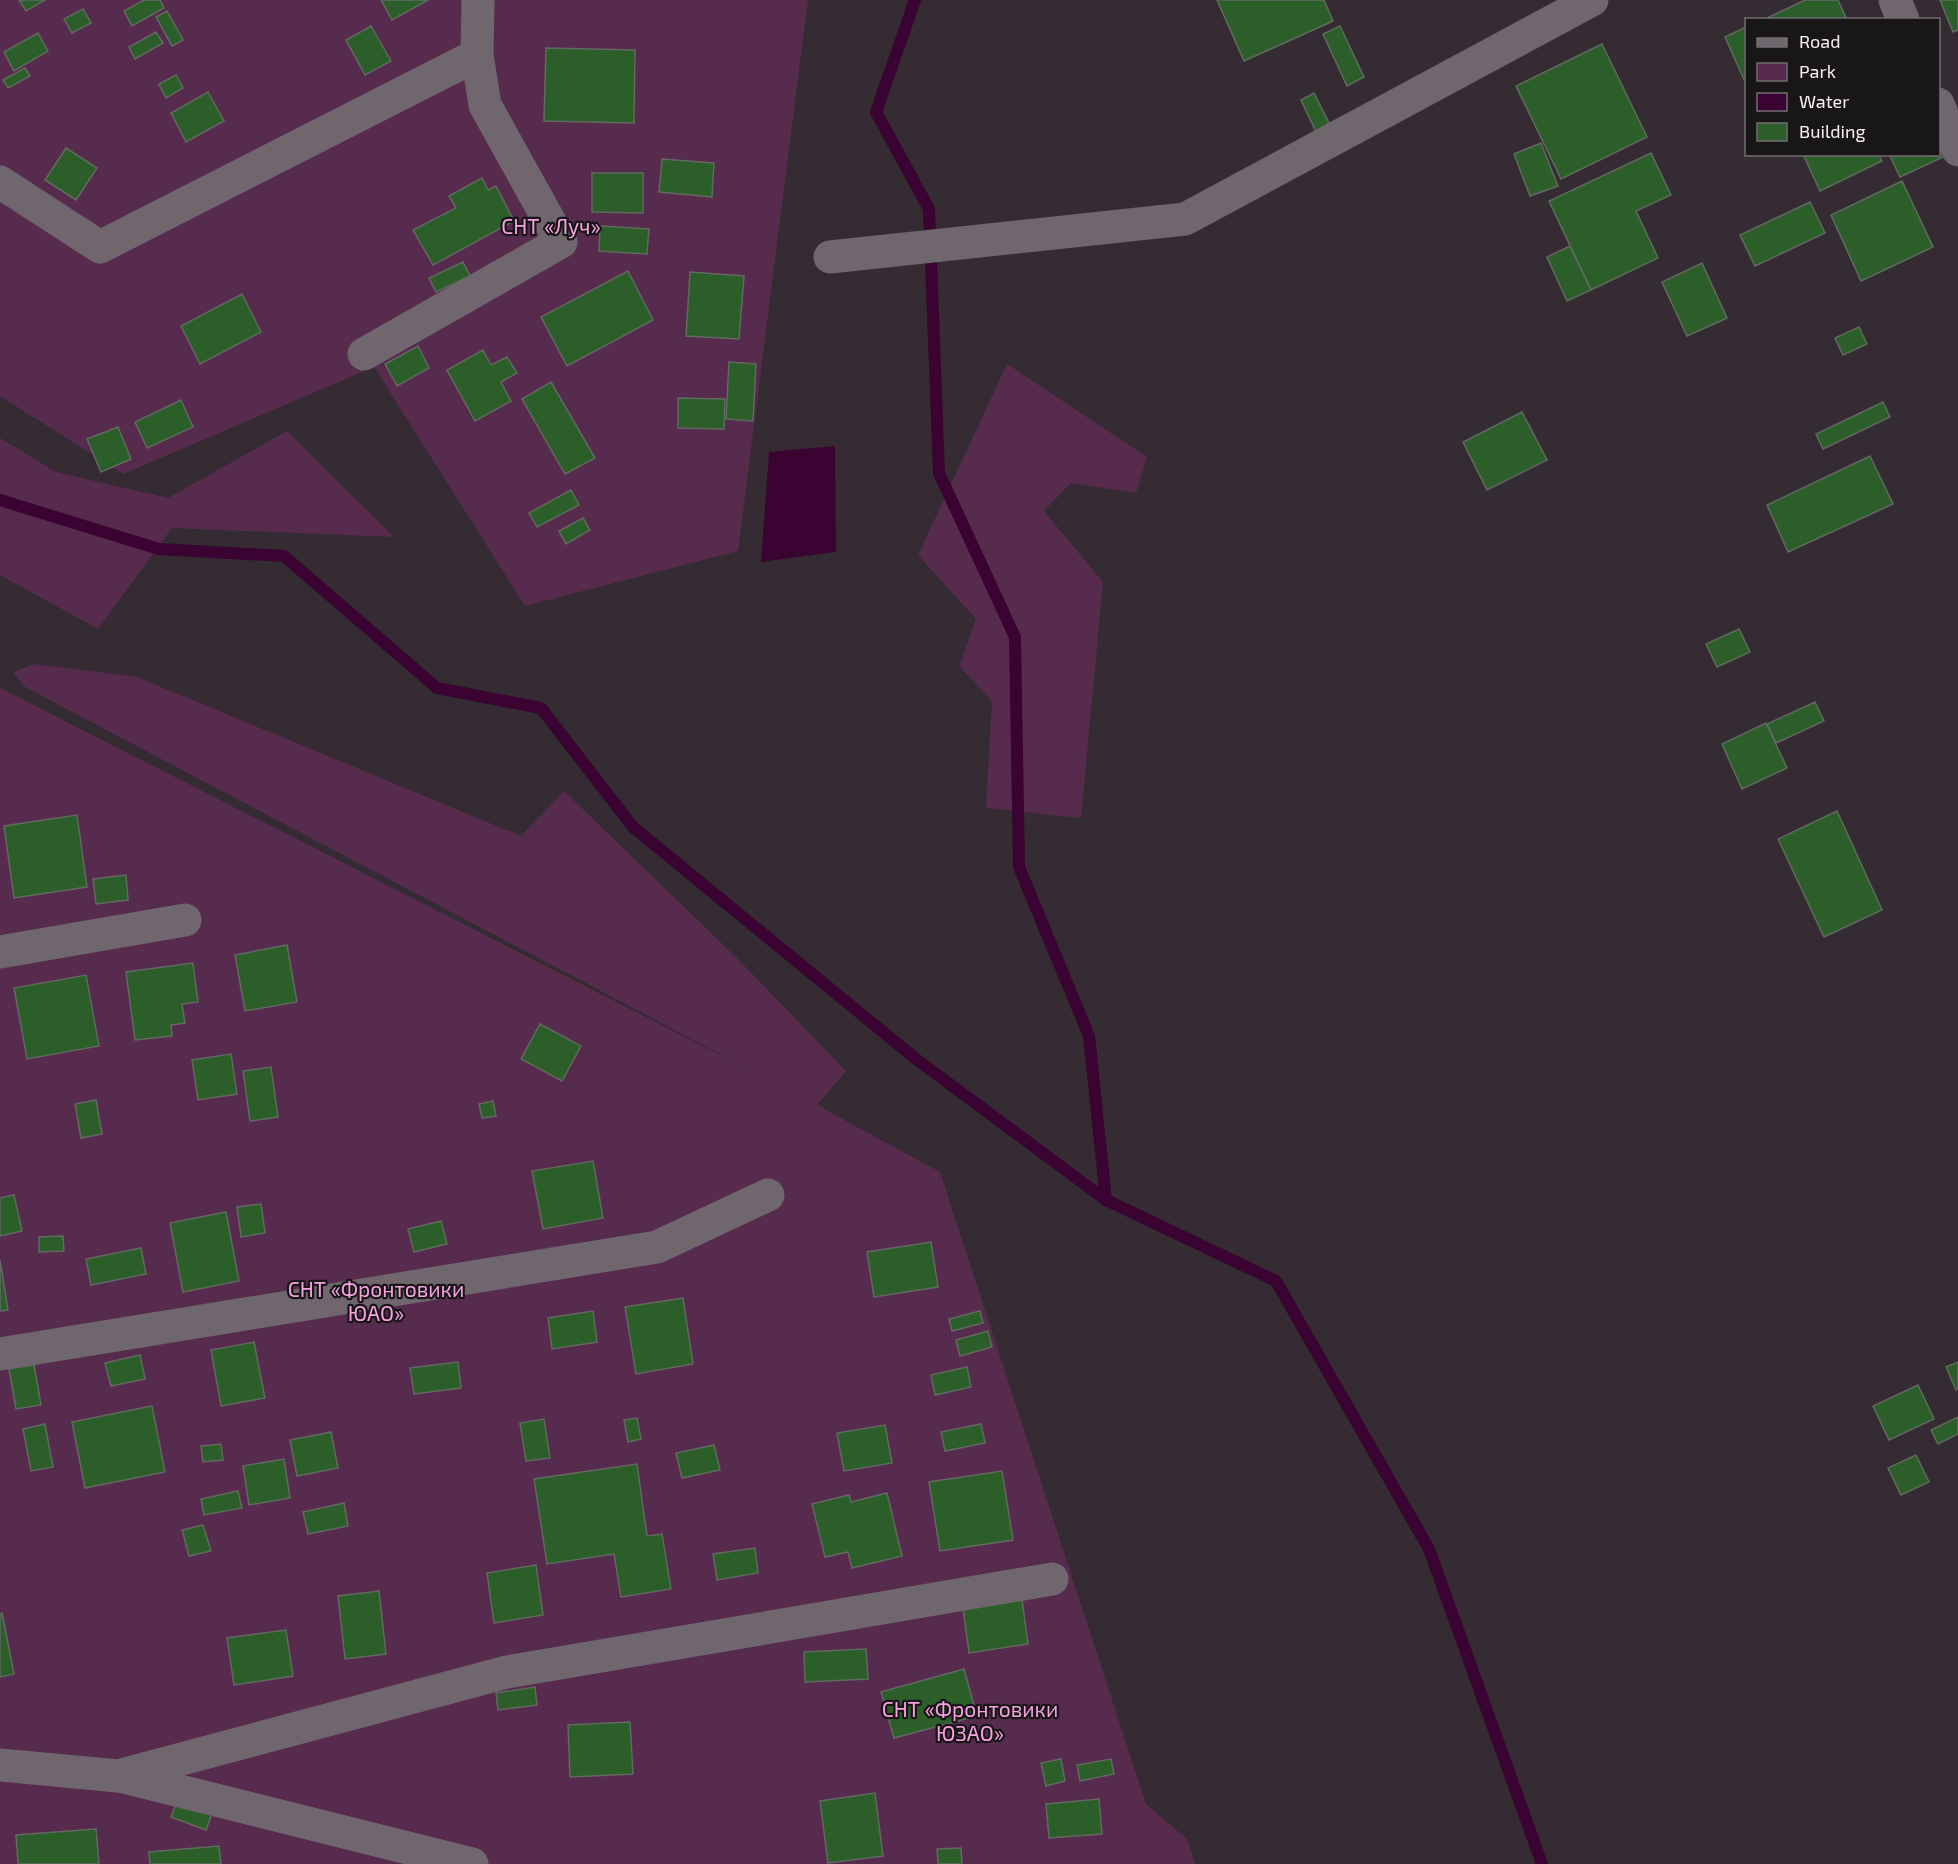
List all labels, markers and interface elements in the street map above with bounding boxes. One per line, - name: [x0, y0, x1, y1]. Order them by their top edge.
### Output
- legend: [1745, 18, 1940, 156]
- text: Road: [1799, 30, 1840, 52]
- text: Park: [1799, 60, 1836, 82]
- text: Water: [1799, 90, 1849, 112]
- text: Building: [1799, 120, 1866, 142]
- park label: СНТ «Луч»: [501, 213, 601, 239]
- park label: СНТ «Фронтовики ЮАО»: [288, 1276, 464, 1325]
- park label: СНТ «Фронтовики ЮЗАО»: [882, 1696, 1058, 1745]

